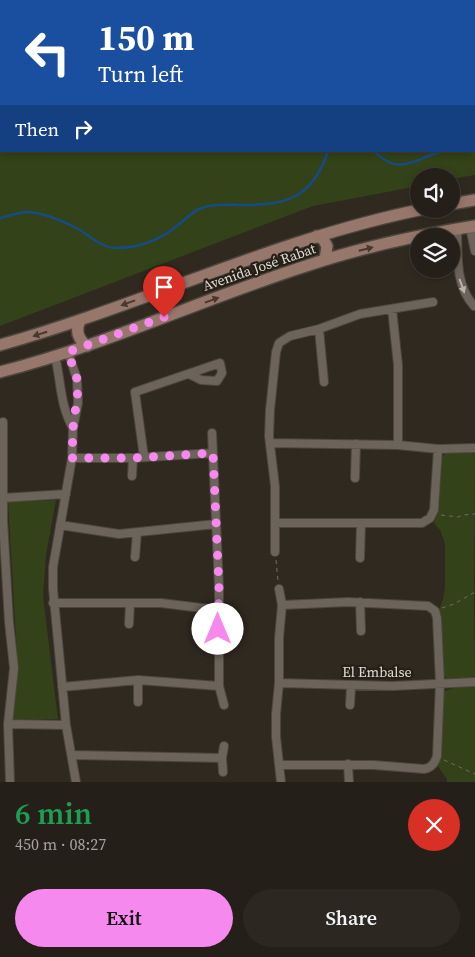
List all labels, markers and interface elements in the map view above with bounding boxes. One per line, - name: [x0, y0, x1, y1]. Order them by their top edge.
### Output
- text: 150 m: [98, 14, 194, 62]
- icon: left: [15, 20, 80, 85]
- text: Turn left: [98, 59, 183, 89]
- icon: right: [69, 115, 97, 143]
- text: Then: [15, 116, 59, 142]
- map controls: [410, 168, 460, 278]
- button: sound: [410, 168, 460, 218]
- button: layers: [410, 228, 460, 278]
- street label: Avenida José Rabat: [200, 238, 319, 296]
- one-way arrow: [358, 245, 373, 253]
- pin: [143, 266, 185, 317]
- icon: arrive: [150, 273, 178, 301]
- one-way arrow: [459, 279, 466, 294]
- one-way arrow: [204, 296, 219, 303]
- one-way arrow: [120, 299, 135, 307]
- one-way arrow: [33, 330, 48, 338]
- position arrow: [191, 602, 243, 654]
- street label: El Embalse: [342, 662, 412, 682]
- text: 6 min: [15, 793, 92, 834]
- button: close: [408, 799, 460, 851]
- text: 450 m · 08:27: [15, 833, 106, 855]
- button: Exit: [15, 889, 233, 947]
- button: Share: [243, 889, 460, 947]

